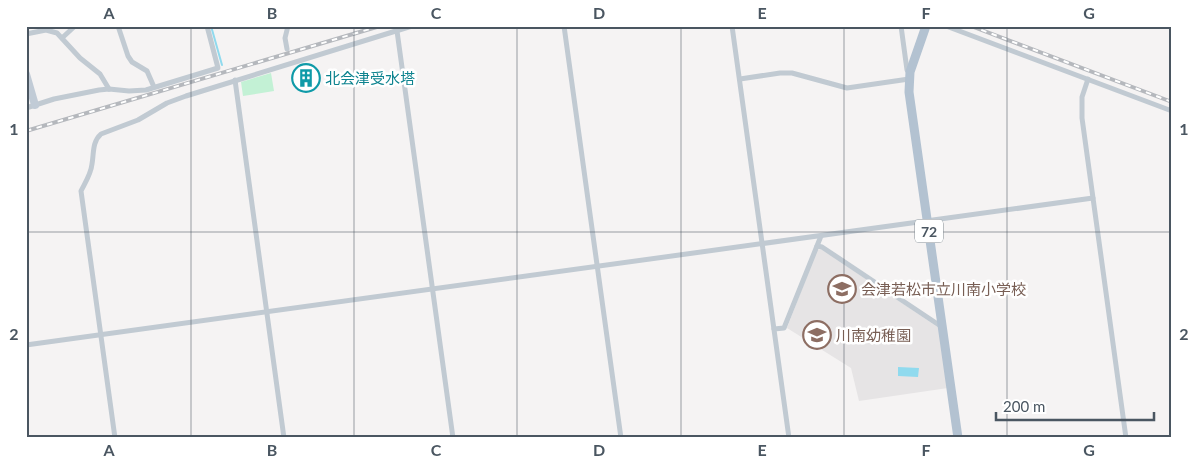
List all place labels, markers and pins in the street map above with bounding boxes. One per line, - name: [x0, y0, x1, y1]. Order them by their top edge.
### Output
- building icon: 北会津受水塔: [291, 63, 321, 93]
- place label: 北会津受水塔: [325, 69, 415, 87]
- school or university icon: 会津若松市立川南小学校: [827, 274, 857, 304]
- place label: 会津若松市立川南小学校: [861, 280, 1026, 298]
- school or university icon: 川南幼稚園: [802, 320, 832, 350]
- place label: 川南幼稚園: [836, 326, 911, 344]

